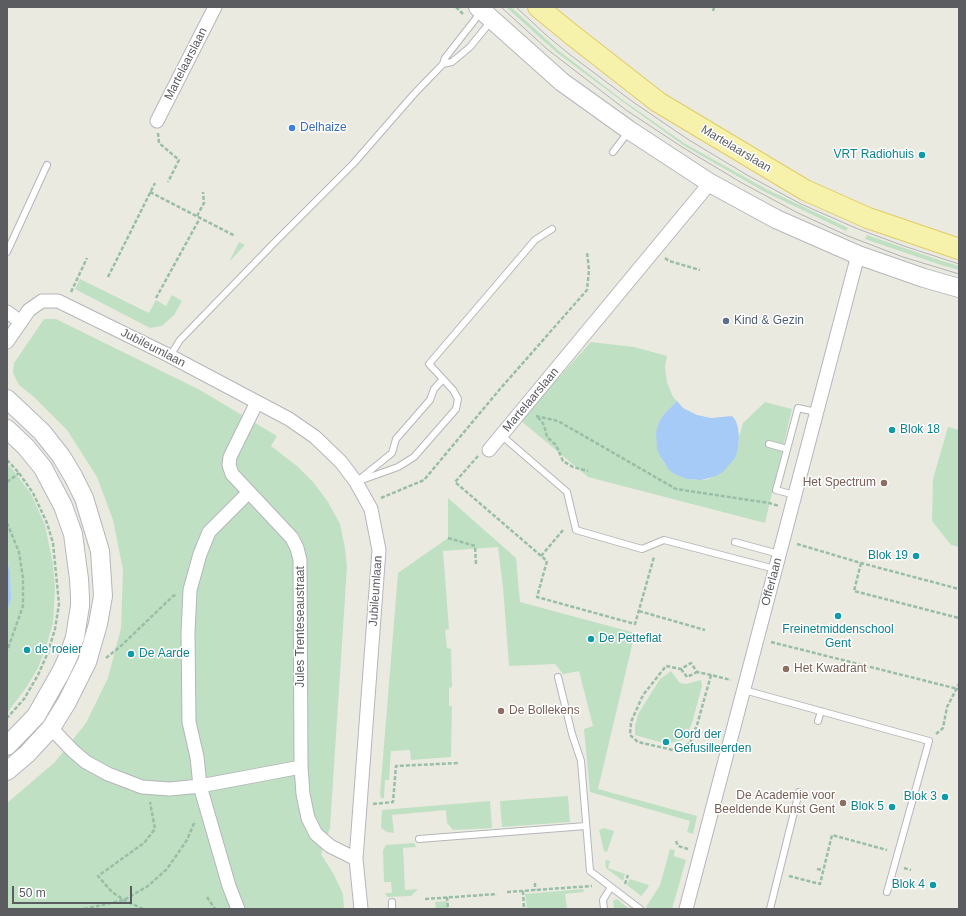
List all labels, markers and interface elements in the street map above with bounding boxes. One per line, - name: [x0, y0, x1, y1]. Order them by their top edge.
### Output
- street label: Martelaarslaan: [162, 25, 210, 103]
- place label: Delhaize: [300, 121, 347, 135]
- street label: Martelaarslaan: [698, 122, 774, 176]
- marker: Delhaize: [287, 123, 297, 133]
- place label: VRT Radiohuis: [834, 148, 914, 162]
- marker: VRT Radiohuis: [917, 150, 927, 160]
- place label: Kind & Gezin: [734, 314, 804, 328]
- marker: Kind & Gezin: [721, 316, 731, 326]
- street label: Jubileumlaan: [118, 326, 188, 370]
- street label: Martelaarslaan: [500, 365, 562, 435]
- place label: Blok 18: [900, 423, 940, 437]
- marker: Blok 18: [887, 425, 897, 435]
- place label: Het Spectrum: [803, 476, 876, 490]
- marker: Het Spectrum: [879, 478, 889, 488]
- place label: Blok 19: [868, 549, 908, 563]
- marker: Blok 19: [911, 551, 921, 561]
- street label: Jubileumlaan: [366, 555, 386, 627]
- street label: Offerlaan: [759, 556, 785, 608]
- street label: Jules Trenteseaustraat: [294, 566, 308, 688]
- marker: Freinetmiddenschool Gent: [833, 611, 843, 621]
- place label: Freinetmiddenschool Gent: [782, 623, 894, 651]
- place label: De Petteflat: [599, 632, 662, 646]
- marker: De Petteflat: [586, 634, 596, 644]
- place label: de roeier: [35, 643, 82, 657]
- marker: de roeier: [22, 645, 32, 655]
- place label: De Aarde: [139, 647, 190, 661]
- marker: De Aarde: [126, 649, 136, 659]
- place label: Het Kwadrant: [794, 662, 867, 676]
- marker: Het Kwadrant: [781, 664, 791, 674]
- place label: De Bollekens: [509, 704, 580, 718]
- marker: De Bollekens: [496, 706, 506, 716]
- place label: Oord der Gefusilleerden: [674, 728, 751, 756]
- marker: Oord der Gefusilleerden: [661, 737, 671, 747]
- place label: De Academie voor Beeldende Kunst Gent: [714, 789, 835, 817]
- place label: Blok 3: [904, 790, 937, 804]
- marker: Blok 3: [940, 792, 950, 802]
- marker: De Academie voor Beeldende Kunst Gent: [838, 798, 848, 808]
- place label: Blok 5: [851, 800, 884, 814]
- marker: Blok 5: [887, 802, 897, 812]
- scale bar: [14, 878, 134, 904]
- place label: Blok 4: [892, 878, 925, 892]
- marker: Blok 4: [928, 880, 938, 890]
- text: 50 m: [19, 886, 46, 900]

